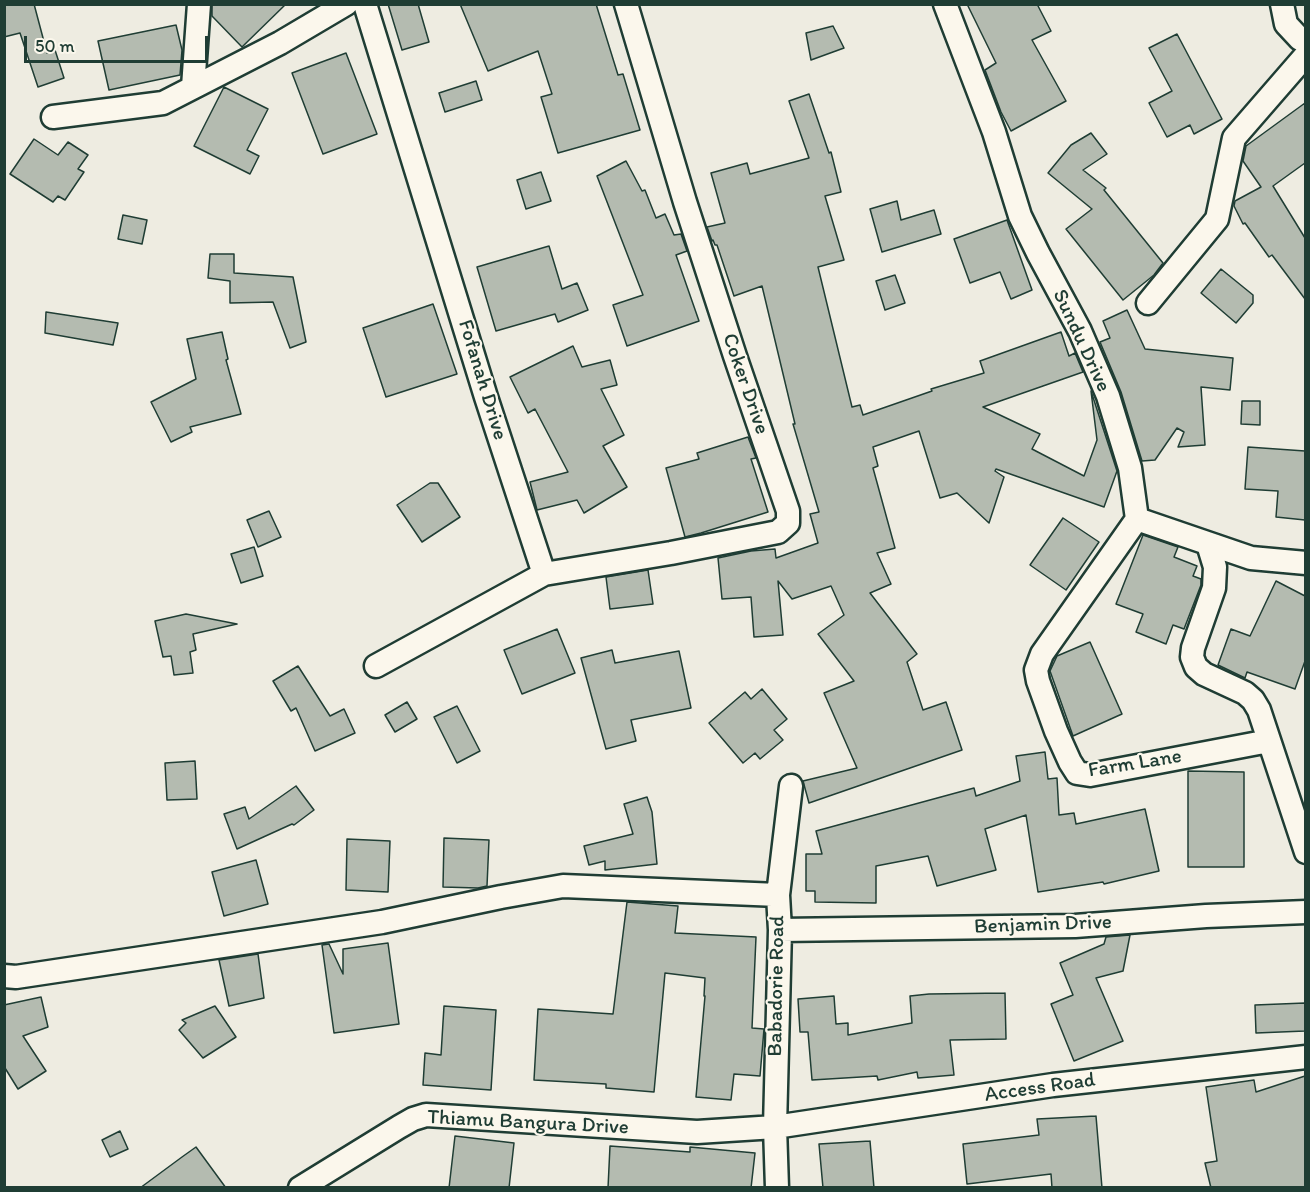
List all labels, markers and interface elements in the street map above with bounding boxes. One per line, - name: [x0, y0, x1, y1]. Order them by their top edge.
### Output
- scale bar: [27, 24, 212, 62]
- text: 50 m: [35, 35, 75, 57]
- street label: Sundu Drive: [1046, 286, 1116, 396]
- street label: Fofanah Drive: [452, 317, 512, 443]
- street label: Coker Drive: [716, 330, 774, 438]
- street label: Farm Lane: [1086, 744, 1184, 784]
- street label: Benjamin Drive: [974, 910, 1112, 940]
- street label: Babadorie Road: [763, 915, 791, 1057]
- street label: Access Road: [983, 1068, 1097, 1108]
- street label: Thiamu Bangura Drive: [427, 1105, 629, 1141]

